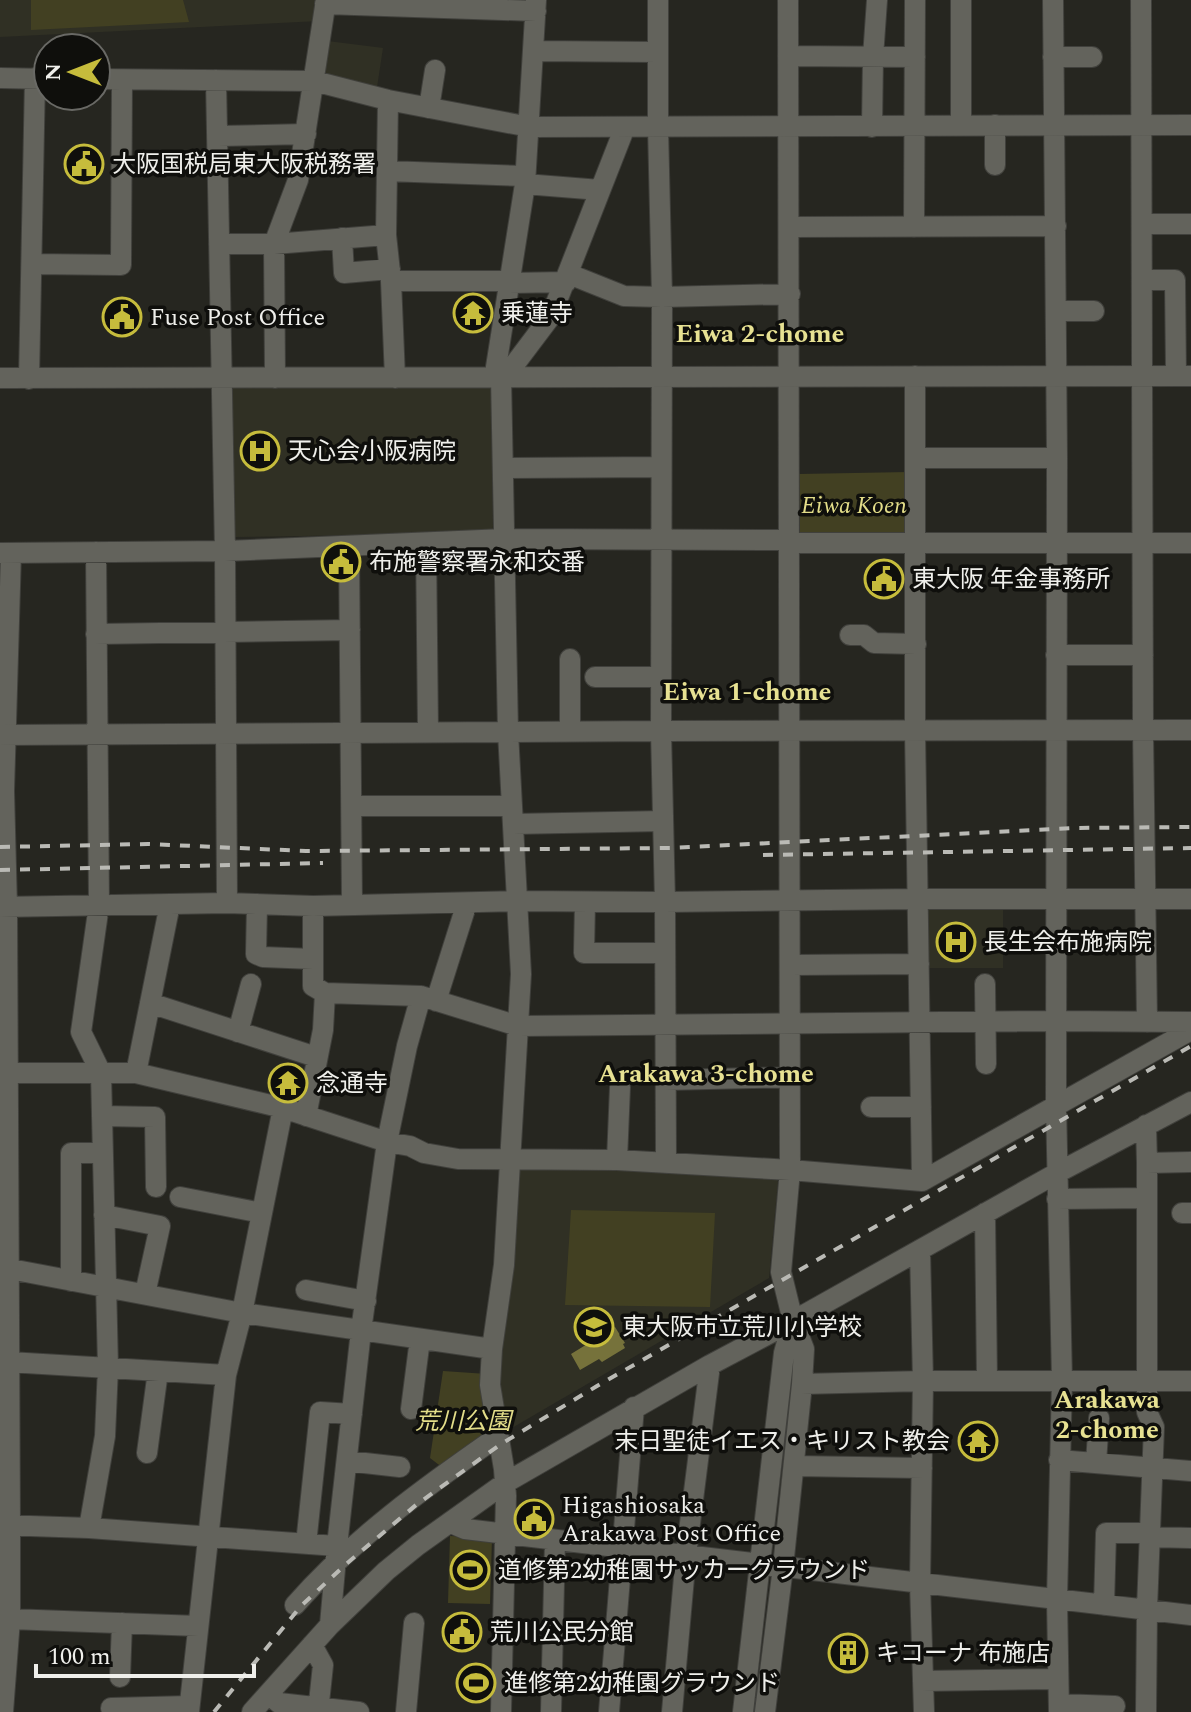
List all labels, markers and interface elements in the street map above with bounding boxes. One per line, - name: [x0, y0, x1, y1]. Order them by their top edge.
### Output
- north arrow: [32, 32, 112, 112]
- text: N: [37, 63, 70, 81]
- public building icon: 大阪国税局東大阪税務署: [63, 143, 105, 185]
- place label: 大阪国税局東大阪税務署: [112, 147, 376, 183]
- temple icon: 乗蓮寺: [452, 292, 494, 334]
- public building icon: Fuse Post Office: [101, 296, 143, 338]
- place label: 乗蓮寺: [501, 296, 573, 332]
- place label: Fuse Post Office: [150, 300, 325, 336]
- district label: Eiwa 2-chome: [676, 314, 844, 354]
- hospital icon: 天心会小阪病院: [239, 430, 281, 472]
- place label: 天心会小阪病院: [288, 434, 456, 470]
- park label: Eiwa Koen: [801, 488, 907, 524]
- public building icon: 布施警察署永和交番: [320, 541, 362, 583]
- place label: 布施警察署永和交番: [369, 545, 585, 581]
- public building icon: 東大阪 年金事務所: [863, 558, 905, 600]
- place label: 東大阪 年金事務所: [912, 562, 1110, 598]
- district label: Eiwa 1-chome: [663, 672, 831, 712]
- hospital icon: 長生会布施病院: [935, 921, 977, 963]
- place label: 長生会布施病院: [984, 925, 1152, 961]
- district label: Arakawa 3-chome: [598, 1054, 814, 1094]
- temple icon: 念通寺: [267, 1062, 309, 1104]
- place label: 念通寺: [316, 1066, 388, 1102]
- school or university icon: 東大阪市立荒川小学校: [573, 1306, 615, 1348]
- place label: 東大阪市立荒川小学校: [622, 1310, 862, 1346]
- district label: Arakawa 2-chome: [1054, 1380, 1161, 1450]
- park label: 荒川公園: [415, 1404, 514, 1440]
- temple icon: 末日聖徒イエス・キリスト教会: [957, 1420, 999, 1462]
- place label: 末日聖徒イエス・キリスト教会: [614, 1424, 950, 1460]
- place label: Higashiosaka Arakawa Post Office: [562, 1488, 781, 1552]
- public building icon: Higashiosaka Arakawa Post Office: [513, 1498, 555, 1540]
- sports icon: 道修第2幼稚園サッカーグラウンド: [449, 1549, 491, 1591]
- place label: 道修第2幼稚園サッカーグラウンド: [498, 1553, 870, 1589]
- public building icon: 荒川公民分館: [441, 1611, 483, 1653]
- place label: 荒川公民分館: [490, 1615, 634, 1651]
- scale bar: [36, 1628, 254, 1678]
- building icon: キコーナ 布施店: [827, 1632, 869, 1674]
- place label: キコーナ 布施店: [876, 1636, 1050, 1672]
- text: 100 m: [48, 1639, 111, 1675]
- sports icon: 進修第2幼稚園グラウンド: [455, 1662, 497, 1704]
- place label: 進修第2幼稚園グラウンド: [504, 1666, 780, 1702]

